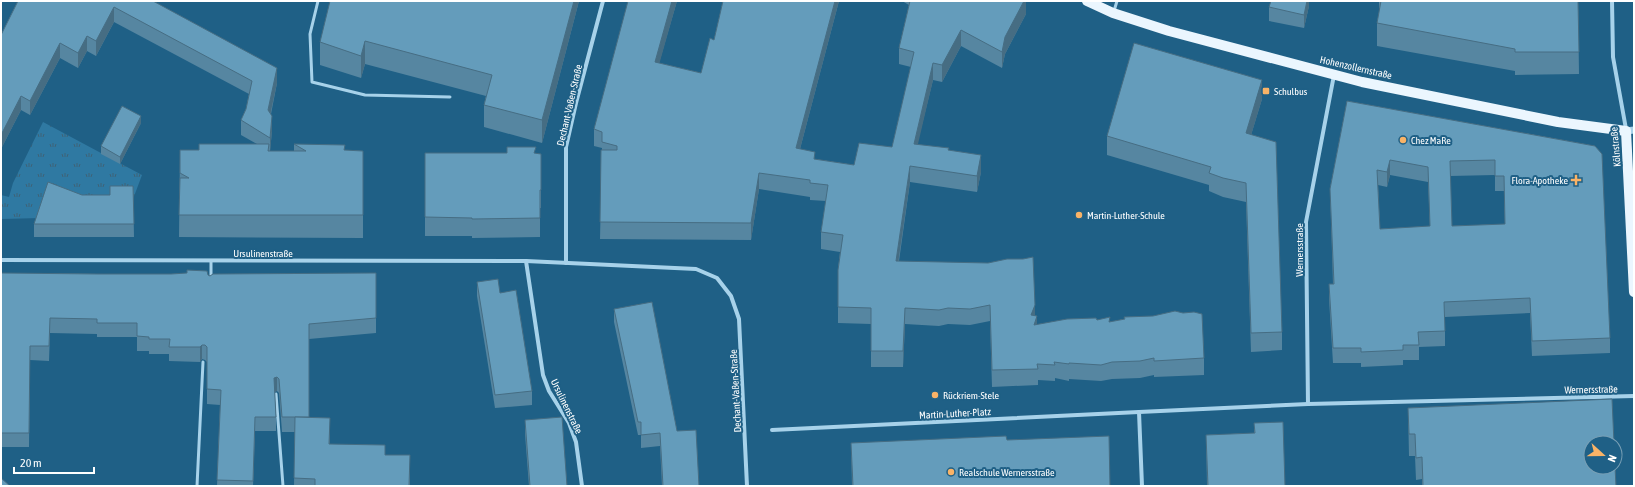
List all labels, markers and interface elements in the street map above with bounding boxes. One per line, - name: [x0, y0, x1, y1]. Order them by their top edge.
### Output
- street label: Hohenzollernstraße: [1319, 54, 1393, 81]
- street label: Dechant-Vaßen-Straße: [555, 63, 584, 147]
- marker: Schulbus: [1261, 86, 1271, 96]
- place label: Schulbus: [1274, 86, 1308, 97]
- street label: Kölnstraße: [1608, 126, 1623, 167]
- marker: Chez MaRe: [1398, 135, 1408, 145]
- place label: Chez MaRe: [1411, 135, 1451, 146]
- place label: Flora-Apotheke: [1511, 175, 1568, 186]
- marker: Flora-Apotheke: [1571, 175, 1581, 185]
- marker: Martin-Luther-Schule: [1074, 210, 1084, 220]
- place label: Martin-Luther-Schule: [1087, 210, 1165, 221]
- street label: Wernersstraße: [1294, 223, 1305, 277]
- street label: Ursulinenstraße: [233, 248, 293, 259]
- street label: Dechant-Vaßen-Straße: [728, 349, 743, 433]
- street label: Ursulinenstraße: [549, 377, 585, 436]
- street label: Wernersstraße: [1564, 384, 1618, 395]
- marker: Rückriem-Stele: [930, 390, 940, 400]
- place label: Rückriem-Stele: [943, 390, 999, 401]
- street label: Martin-Luther-Platz: [919, 406, 992, 421]
- north arrow: [1583, 435, 1623, 475]
- scale bar: [14, 449, 94, 475]
- text: N: [1606, 453, 1619, 464]
- text: 20 m: [20, 456, 42, 470]
- marker: Realschule Wernersstraße: [946, 467, 956, 477]
- place label: Realschule Wernersstraße: [959, 467, 1055, 478]

